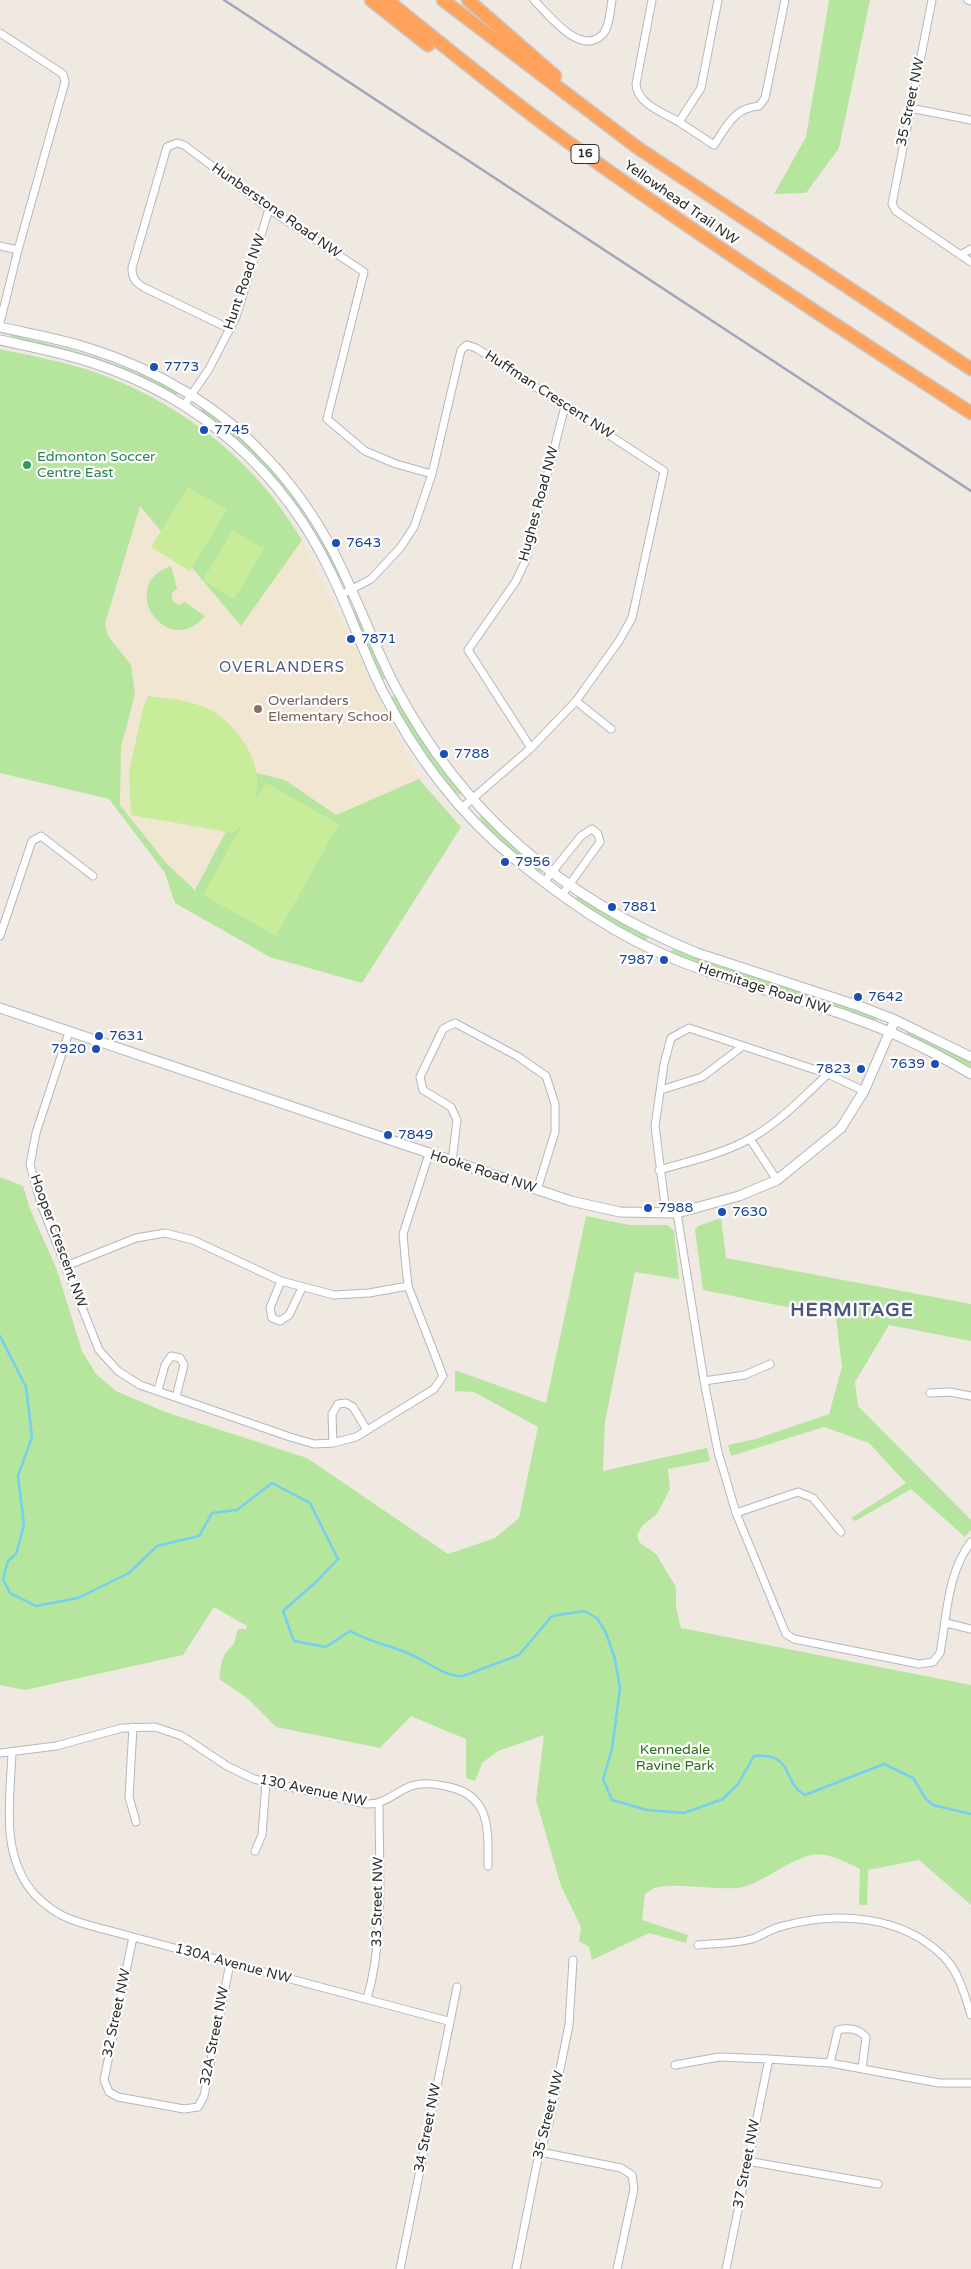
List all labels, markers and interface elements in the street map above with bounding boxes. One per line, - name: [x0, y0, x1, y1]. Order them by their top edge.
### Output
- street label: 35 Street NW: [893, 56, 929, 148]
- road number: 16: [571, 144, 599, 164]
- street label: Yellowhead Trail NW: [620, 157, 742, 249]
- street label: Hunberstone Road NW: [208, 160, 344, 262]
- street label: Hunt Road NW: [221, 232, 269, 332]
- street label: Huffman Crescent NW: [481, 347, 617, 443]
- place label: 7773: [164, 359, 199, 375]
- marker: 7773: [148, 361, 160, 373]
- place label: 7745: [214, 422, 249, 438]
- marker: 7745: [198, 424, 210, 436]
- street label: Hughes Road NW: [516, 444, 562, 564]
- place label: Edmonton Soccer Centre East: [37, 449, 155, 482]
- marker: Edmonton Soccer Centre East: [21, 459, 33, 471]
- place label: 7643: [346, 535, 381, 551]
- marker: 7643: [330, 537, 342, 549]
- place label: 7871: [361, 631, 396, 647]
- marker: 7871: [345, 633, 357, 645]
- district label: OVERLANDERS: [218, 659, 346, 677]
- place label: Overlanders Elementary School: [268, 693, 392, 726]
- marker: Overlanders Elementary School: [252, 703, 264, 715]
- place label: 7788: [454, 746, 489, 762]
- marker: 7788: [438, 748, 450, 760]
- place label: 7956: [515, 854, 550, 870]
- marker: 7956: [499, 856, 511, 868]
- place label: 7881: [622, 899, 657, 915]
- marker: 7881: [606, 901, 618, 913]
- place label: 7987: [619, 952, 654, 968]
- marker: 7987: [658, 954, 670, 966]
- street label: Hermitage Road NW: [696, 960, 832, 1018]
- place label: 7642: [868, 989, 903, 1005]
- marker: 7642: [852, 991, 864, 1003]
- place label: 7631: [109, 1028, 144, 1044]
- marker: 7631: [93, 1030, 105, 1042]
- place label: 7920: [51, 1041, 86, 1057]
- marker: 7920: [90, 1043, 102, 1055]
- place label: 7639: [890, 1056, 925, 1072]
- marker: 7639: [929, 1058, 941, 1070]
- place label: 7823: [816, 1061, 851, 1077]
- marker: 7823: [855, 1063, 867, 1075]
- place label: 7849: [398, 1127, 433, 1143]
- marker: 7849: [382, 1129, 394, 1141]
- street label: Hooke Road NW: [428, 1147, 538, 1197]
- street label: Hooper Crescent NW: [26, 1172, 90, 1310]
- place label: 7988: [658, 1200, 693, 1216]
- marker: 7988: [642, 1202, 654, 1214]
- place label: 7630: [732, 1204, 767, 1220]
- marker: 7630: [716, 1206, 728, 1218]
- district label: HERMITAGE: [789, 1300, 915, 1322]
- park label: Kennedale Ravine Park: [636, 1742, 714, 1774]
- street label: 130 Avenue NW: [258, 1771, 368, 1811]
- street label: 33 Street NW: [369, 1857, 387, 1947]
- street label: 130A Avenue NW: [173, 1940, 293, 1988]
- street label: 32 Street NW: [99, 1967, 135, 2059]
- street label: 32A Street NW: [197, 1985, 233, 2087]
- street label: 35 Street NW: [530, 2069, 568, 2161]
- street label: 34 Street NW: [411, 2082, 445, 2174]
- street label: 37 Street NW: [730, 2118, 764, 2210]

